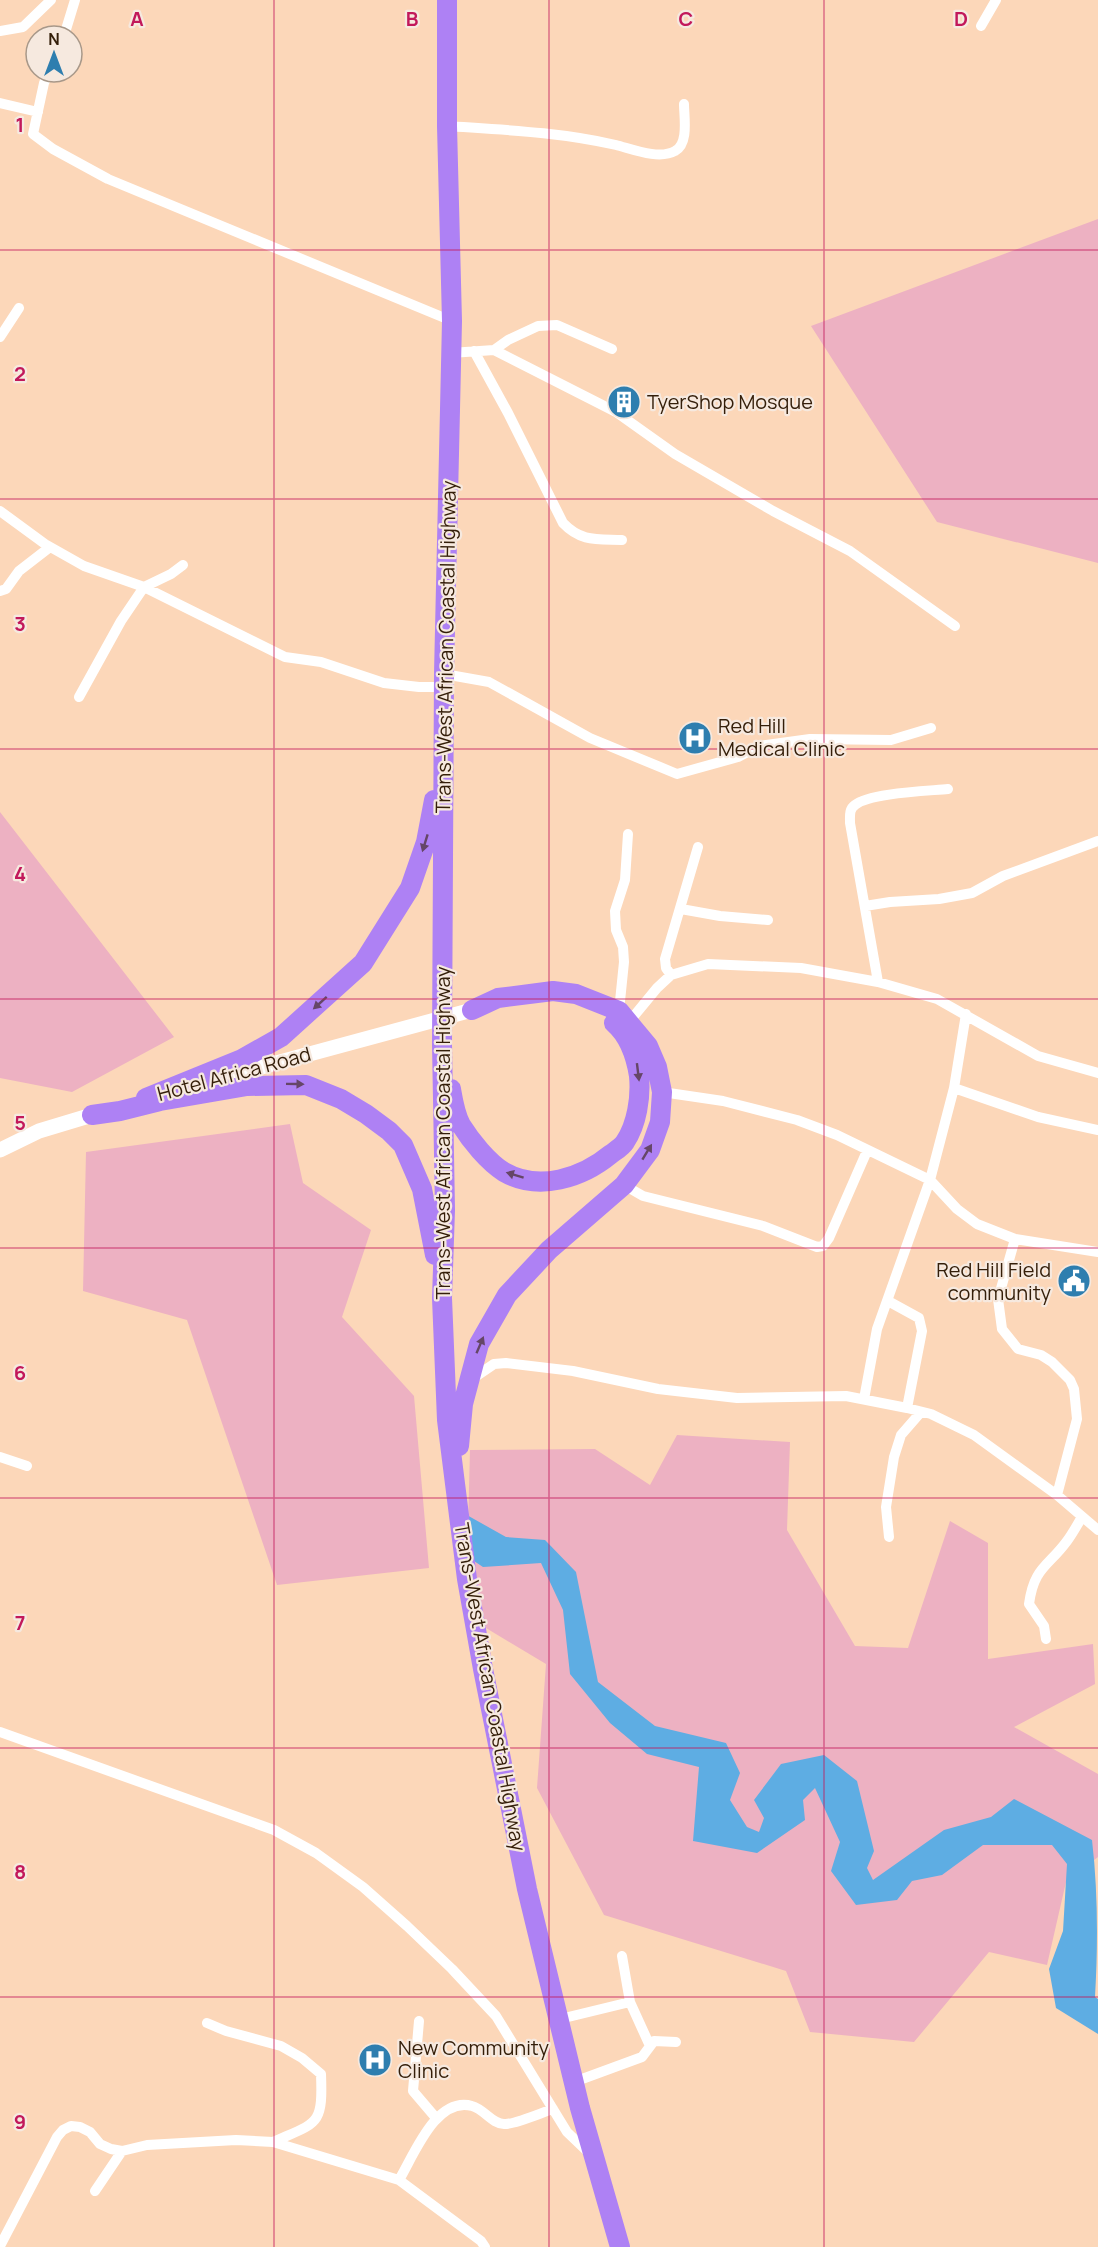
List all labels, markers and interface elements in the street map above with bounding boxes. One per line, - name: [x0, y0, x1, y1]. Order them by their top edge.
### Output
- text: A: [130, 5, 144, 32]
- text: B: [406, 5, 419, 32]
- text: C: [679, 5, 693, 32]
- text: D: [954, 5, 968, 32]
- north arrow: [24, 24, 84, 84]
- text: N: [48, 28, 60, 50]
- text: 1: [16, 111, 24, 138]
- text: 2: [14, 360, 26, 387]
- building icon: TyerShop Mosque: [606, 384, 642, 420]
- place label: TyerShop Mosque: [647, 388, 813, 415]
- street label: Trans-West African Coastal Highway: [429, 480, 462, 814]
- text: 3: [14, 610, 26, 637]
- place label: Red Hill Medical Clinic: [718, 712, 845, 762]
- hospital icon: Red Hill Medical Clinic: [677, 720, 713, 756]
- one-way arrow: [420, 834, 429, 852]
- text: 4: [14, 860, 26, 887]
- street label: Trans-West African Coastal Highway: [429, 966, 456, 1300]
- one-way arrow: [313, 996, 328, 1009]
- street label: Hotel Africa Road: [154, 1040, 314, 1107]
- one-way arrow: [633, 1062, 643, 1081]
- one-way arrow: [285, 1080, 304, 1089]
- text: 5: [14, 1109, 26, 1136]
- one-way arrow: [642, 1143, 652, 1160]
- one-way arrow: [506, 1170, 524, 1179]
- place label: Red Hill Field community: [936, 1256, 1051, 1306]
- public building icon: Red Hill Field community: [1056, 1263, 1092, 1299]
- one-way arrow: [475, 1335, 485, 1353]
- text: 6: [14, 1359, 26, 1386]
- street label: Trans-West African Coastal Highway: [448, 1521, 533, 1854]
- text: 7: [15, 1609, 25, 1636]
- text: 8: [14, 1858, 26, 1885]
- place label: New Community Clinic: [398, 2034, 550, 2084]
- hospital icon: New Community Clinic: [357, 2042, 393, 2078]
- text: 9: [14, 2108, 26, 2135]

